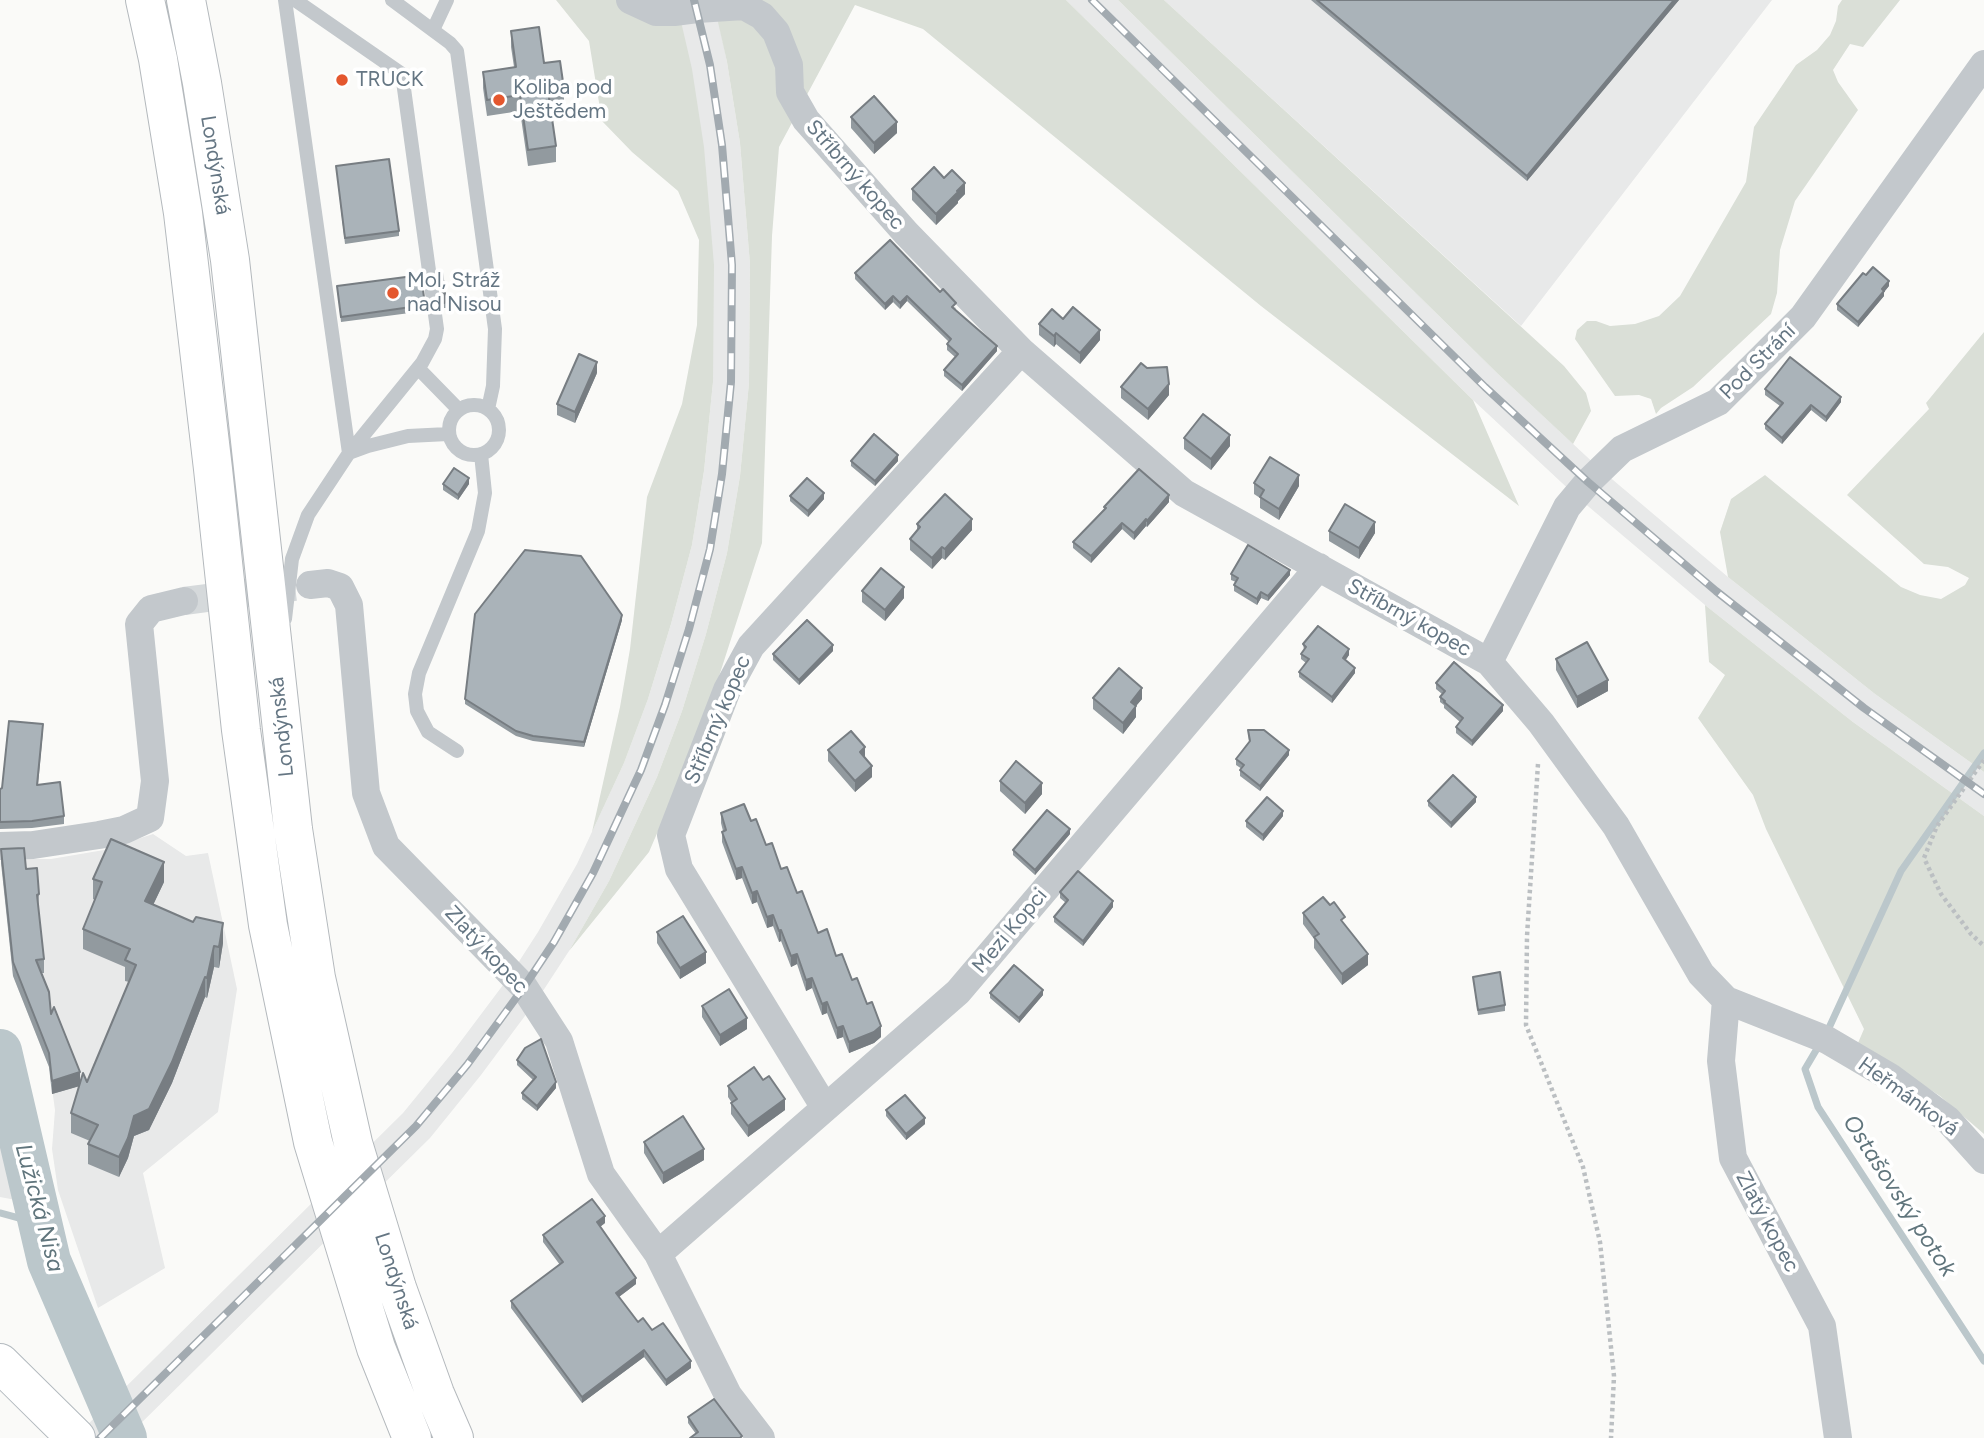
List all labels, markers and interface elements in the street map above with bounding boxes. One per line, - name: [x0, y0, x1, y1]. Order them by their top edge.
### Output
- place label: TRUCK: [356, 67, 424, 93]
- marker: TRUCK: [334, 72, 350, 88]
- place label: Koliba pod Ještědem: [513, 75, 612, 125]
- marker: Koliba pod Ještědem: [491, 92, 507, 108]
- street label: Londýnská: [195, 113, 235, 217]
- street label: Stříbrný kopec: [800, 115, 910, 235]
- place label: Mol, Stráž nad Nisou: [407, 268, 502, 318]
- marker: Mol, Stráž nad Nisou: [385, 285, 401, 301]
- street label: Pod Strání: [1715, 319, 1801, 405]
- street label: Stříbrný kopec: [1343, 574, 1475, 662]
- street label: Stříbrný kopec: [680, 652, 756, 788]
- street label: Londýnská: [264, 676, 300, 778]
- street label: Mezi Kopci: [967, 883, 1053, 979]
- street label: Zlatý kopec: [439, 901, 533, 999]
- street label: Heřmánková: [1853, 1052, 1963, 1142]
- water label: Ostašovský potok: [1837, 1110, 1961, 1282]
- water label: Lužická Nisa: [9, 1141, 69, 1275]
- street label: Zlatý kopec: [1730, 1167, 1804, 1277]
- street label: Londýnská: [369, 1229, 423, 1333]

